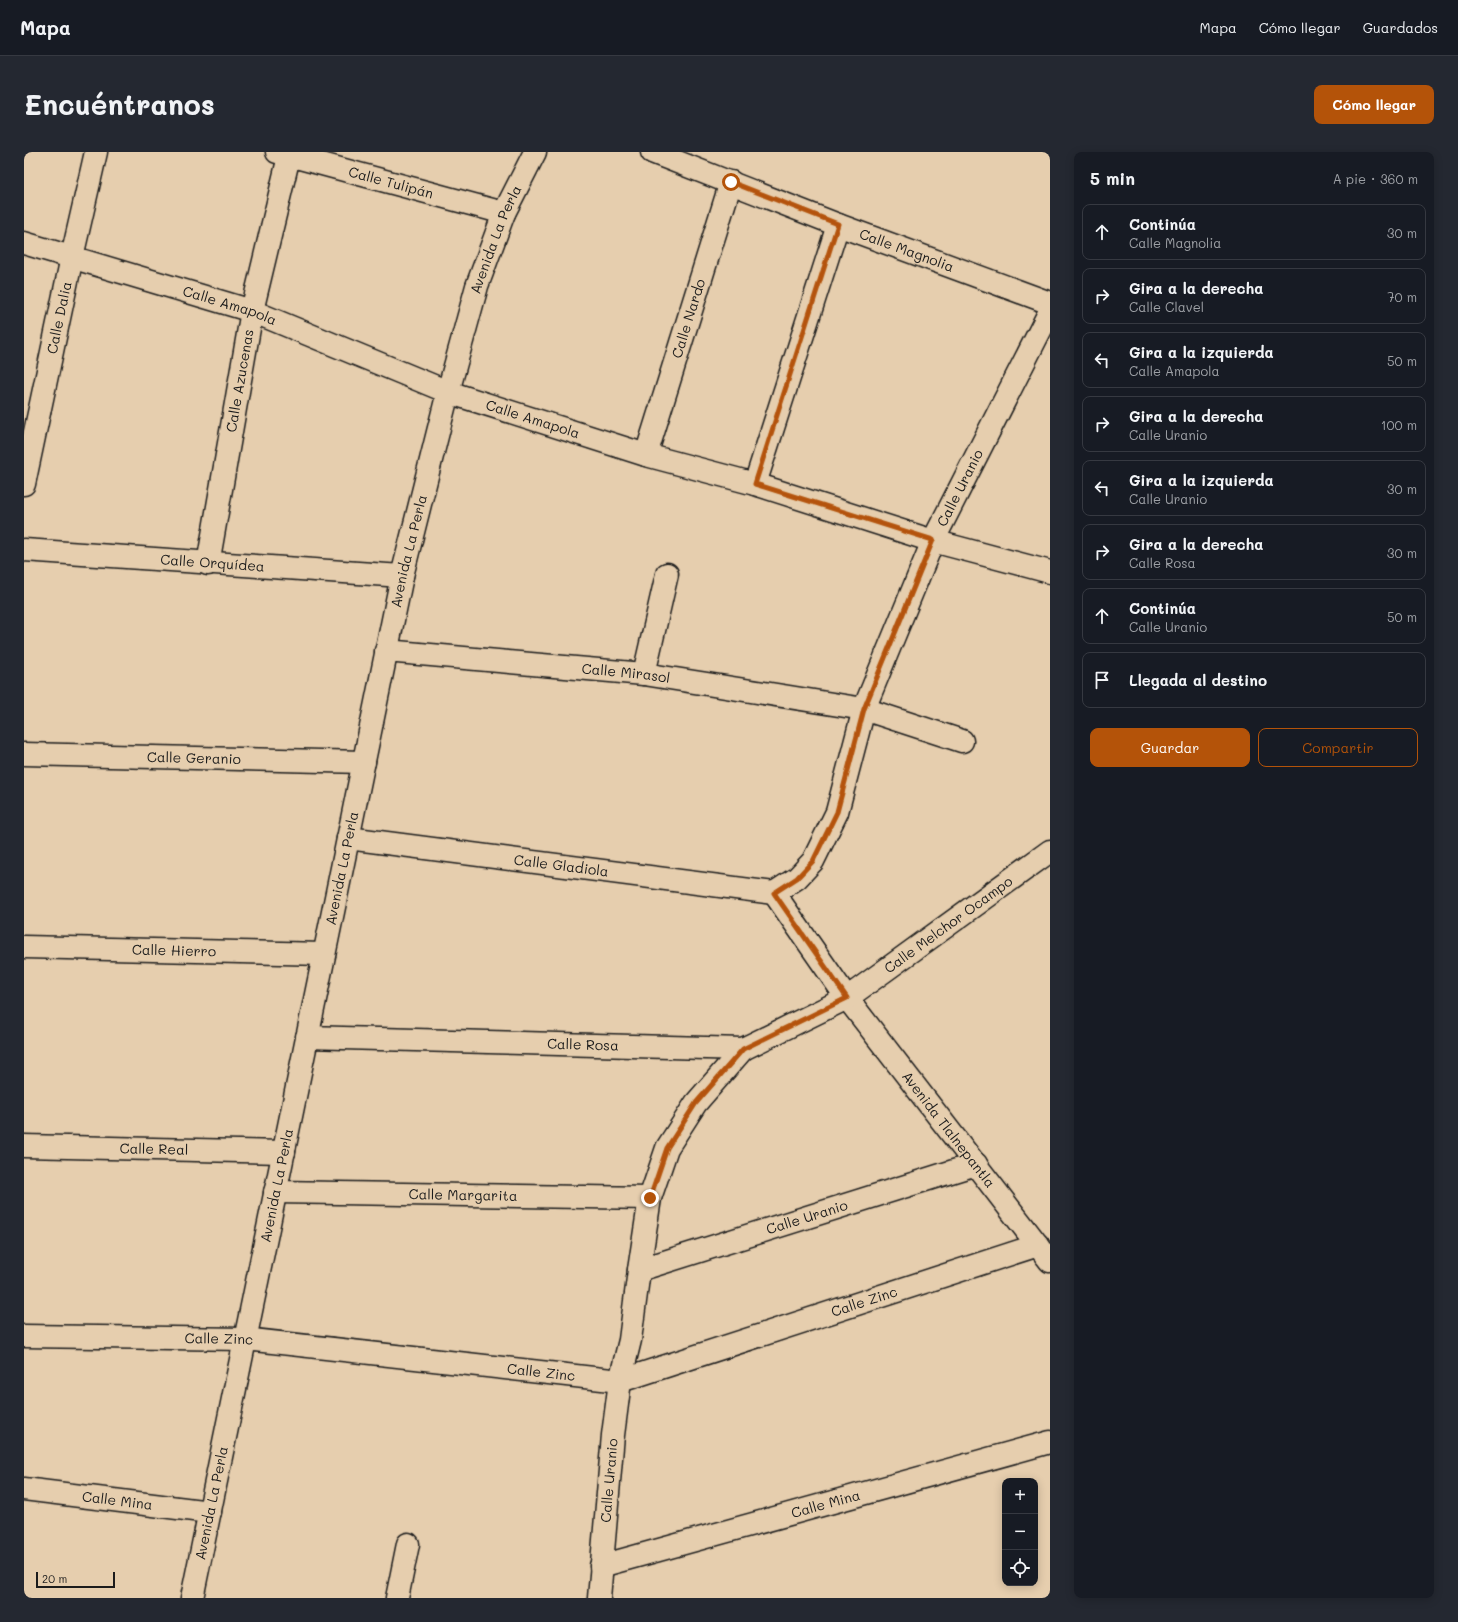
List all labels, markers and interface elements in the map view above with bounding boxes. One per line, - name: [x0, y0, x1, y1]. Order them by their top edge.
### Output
- text: Mapa: [20, 15, 71, 40]
- text: Mapa: [1200, 18, 1237, 37]
- text: Cómo llegar: [1259, 18, 1341, 37]
- text: Guardados: [1363, 18, 1438, 37]
- button: Cómo llegar: [1314, 85, 1434, 124]
- text: Encuéntranos: [24, 86, 215, 122]
- street label: Calle Tulipán: [346, 162, 436, 203]
- text: 5 min: [1090, 167, 1135, 189]
- text: A pie · 360 m: [1333, 170, 1418, 187]
- route start: [722, 173, 740, 191]
- street label: Avenida La Perla: [465, 182, 526, 296]
- text: Continúa: [1129, 214, 1196, 234]
- icon: ahead: [1091, 221, 1113, 243]
- street label: Calle Magnolia: [857, 224, 957, 276]
- text: 30 m: [1387, 224, 1417, 241]
- text: Calle Magnolia: [1129, 234, 1221, 251]
- street label: Calle Nardo: [667, 276, 709, 360]
- text: Gira a la derecha: [1129, 278, 1263, 298]
- street label: Calle Dalia: [42, 279, 76, 356]
- street label: Calle Amapola: [181, 281, 280, 329]
- icon: right: [1091, 285, 1113, 307]
- text: 70 m: [1387, 288, 1417, 305]
- text: Calle Clavel: [1129, 298, 1204, 315]
- street label: Calle Azucenas: [221, 328, 258, 434]
- text: Gira a la izquierda: [1129, 342, 1274, 362]
- icon: left: [1091, 349, 1113, 371]
- text: 50 m: [1387, 352, 1417, 369]
- text: Calle Amapola: [1129, 362, 1220, 379]
- street label: Calle Amapola: [484, 395, 582, 442]
- text: Gira a la derecha: [1129, 406, 1263, 426]
- icon: right: [1091, 413, 1113, 435]
- text: 100 m: [1381, 416, 1417, 433]
- text: Calle Uranio: [1129, 426, 1207, 443]
- street label: Calle Uranio: [932, 446, 987, 530]
- text: Gira a la izquierda: [1129, 470, 1274, 490]
- icon: left: [1091, 477, 1113, 499]
- text: 30 m: [1387, 480, 1417, 497]
- text: Calle Uranio: [1129, 490, 1207, 507]
- street label: Avenida La Perla: [386, 493, 431, 609]
- text: Gira a la derecha: [1129, 534, 1263, 554]
- icon: right: [1091, 541, 1113, 563]
- text: 30 m: [1387, 544, 1417, 561]
- street label: Calle Orquídea: [160, 549, 265, 576]
- text: Calle Rosa: [1129, 554, 1196, 571]
- text: Continúa: [1129, 598, 1196, 618]
- icon: ahead: [1091, 605, 1113, 627]
- text: 50 m: [1387, 608, 1417, 625]
- text: Calle Uranio: [1129, 618, 1207, 635]
- street label: Calle Mirasol: [581, 658, 672, 687]
- icon: arrive: [1091, 669, 1113, 691]
- text: Llegada al destino: [1129, 670, 1267, 690]
- button: Guardar: [1090, 728, 1250, 767]
- button: Compartir: [1258, 728, 1418, 767]
- street label: Calle Geranio: [147, 747, 241, 768]
- street label: Avenida La Perla: [321, 810, 362, 927]
- street label: Calle Gladiola: [513, 850, 610, 881]
- street label: Calle Melchor Ocampo: [880, 871, 1016, 977]
- street label: Calle Hierro: [132, 940, 216, 960]
- street label: Calle Rosa: [547, 1034, 619, 1055]
- street label: Avenida Tlalnepantla: [898, 1067, 1000, 1191]
- street label: Avenida La Perla: [255, 1127, 297, 1244]
- street label: Calle Real: [119, 1138, 189, 1159]
- street label: Calle Margarita: [408, 1184, 518, 1205]
- route end: [641, 1189, 659, 1207]
- street label: Calle Uranio: [764, 1195, 850, 1238]
- street label: Calle Zinc: [828, 1281, 899, 1321]
- street label: Calle Zinc: [185, 1328, 254, 1349]
- street label: Calle Zinc: [506, 1358, 576, 1385]
- street label: Calle Uranio: [596, 1438, 622, 1523]
- street label: Avenida La Perla: [190, 1444, 232, 1561]
- map controls: [1002, 1478, 1038, 1586]
- button: +: [1002, 1478, 1038, 1514]
- street label: Calle Mina: [789, 1485, 862, 1522]
- street label: Calle Mina: [81, 1486, 154, 1514]
- button: −: [1002, 1514, 1038, 1550]
- button: locate: [1002, 1550, 1038, 1586]
- scale bar: [36, 1570, 115, 1589]
- text: 20 m: [42, 1571, 67, 1586]

